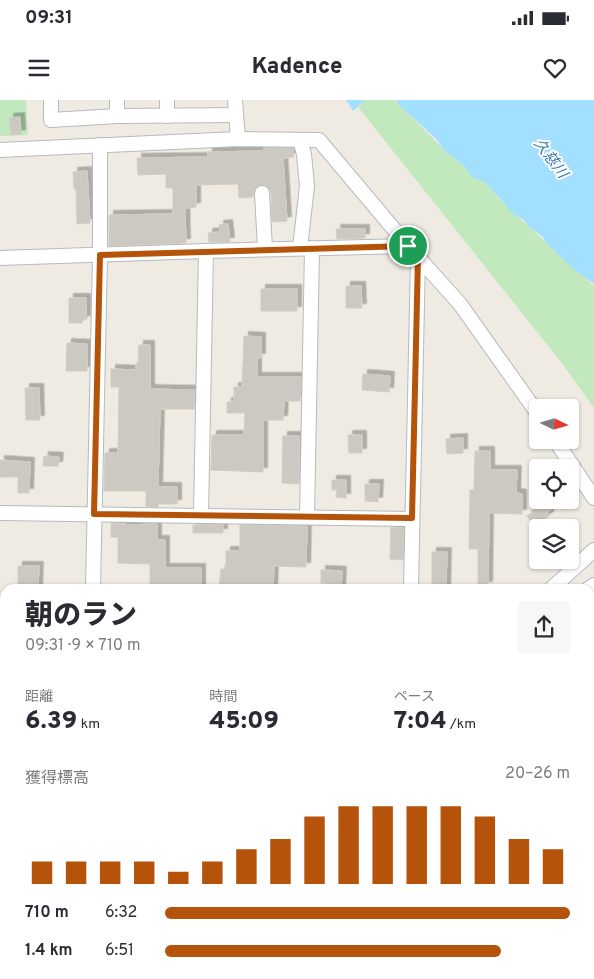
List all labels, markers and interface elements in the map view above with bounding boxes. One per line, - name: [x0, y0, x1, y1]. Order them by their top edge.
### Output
- text: 09:31: [25, 6, 73, 30]
- icon: menu: [25, 54, 53, 82]
- text: Kadence: [252, 54, 342, 81]
- icon: heart: [541, 54, 569, 82]
- water label: 久慈川: [529, 135, 572, 184]
- pin: [387, 225, 429, 267]
- icon: arrive: [394, 232, 422, 260]
- north arrow: [529, 399, 579, 449]
- map controls: [529, 399, 579, 569]
- button: locate: [529, 459, 579, 509]
- button: layers: [529, 519, 579, 569]
- text: 朝のラン: [25, 599, 137, 635]
- button: share: [518, 601, 570, 653]
- text: 09:31 · 9 × 710 m: [25, 636, 140, 656]
- text: 距離: [25, 689, 53, 706]
- text: 時間: [209, 689, 237, 706]
- text: ペース: [394, 689, 435, 706]
- text: 6.39: [25, 706, 77, 738]
- text: 45:09: [209, 706, 279, 738]
- text: 7:04: [394, 706, 447, 738]
- text: km: [77, 716, 100, 733]
- text: /km: [447, 716, 476, 733]
- text: 20–26 m: [505, 764, 570, 784]
- text: 獲得標高: [25, 769, 89, 789]
- text: 710 m: [25, 903, 69, 923]
- text: 6:32: [105, 903, 137, 923]
- text: 1.4 km: [25, 941, 73, 961]
- text: 6:51: [105, 941, 134, 961]

